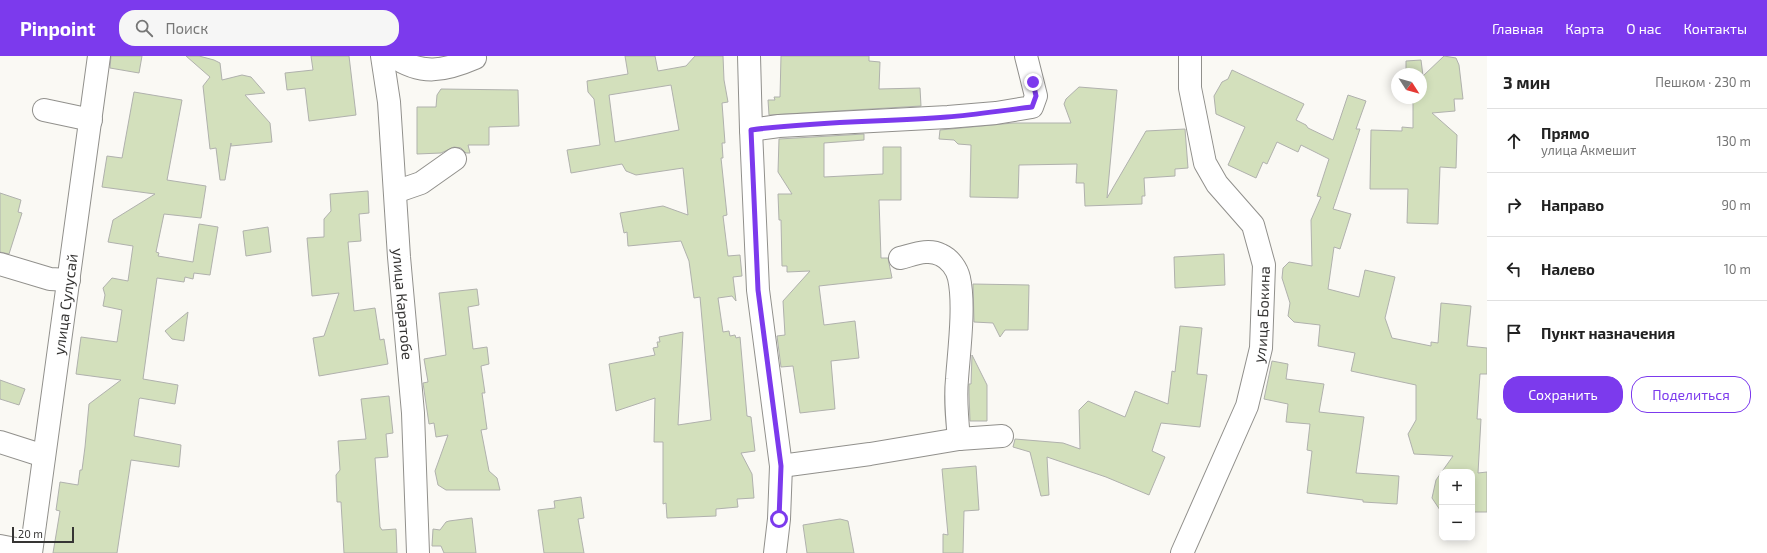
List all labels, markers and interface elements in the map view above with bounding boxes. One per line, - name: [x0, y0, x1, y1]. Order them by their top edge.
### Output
- search box: [119, 10, 399, 46]
- text: Pinpoint: [20, 17, 95, 40]
- icon: search: [133, 17, 155, 39]
- text: Поиск: [165, 19, 208, 37]
- text: Главная: [1492, 20, 1543, 37]
- text: Карта: [1565, 20, 1604, 37]
- text: О нас: [1626, 20, 1662, 37]
- text: Контакты: [1684, 20, 1747, 37]
- north arrow: [1391, 68, 1427, 104]
- text: 3 мин: [1503, 72, 1550, 92]
- route end: [1024, 73, 1042, 91]
- text: Пешком · 230 m: [1655, 74, 1751, 90]
- text: Прямо: [1541, 124, 1590, 142]
- icon: ahead: [1503, 130, 1525, 152]
- text: 130 m: [1716, 133, 1751, 149]
- text: улица Акмешит: [1541, 142, 1636, 158]
- icon: right: [1503, 194, 1525, 216]
- text: Направо: [1541, 196, 1604, 214]
- text: 90 m: [1721, 197, 1751, 213]
- street label: улица Каратобе: [388, 248, 417, 361]
- street label: улица Сулусай: [49, 253, 81, 356]
- icon: left: [1503, 258, 1525, 280]
- text: Налево: [1541, 260, 1595, 278]
- text: 10 m: [1724, 261, 1751, 277]
- street label: улица Бокина: [1249, 266, 1273, 365]
- icon: arrive: [1503, 322, 1525, 344]
- text: Пункт назначения: [1541, 324, 1675, 342]
- button: Сохранить: [1503, 376, 1623, 413]
- button: Поделиться: [1631, 376, 1751, 413]
- map controls: [1439, 469, 1475, 541]
- button: +: [1439, 469, 1475, 505]
- button: −: [1439, 505, 1475, 541]
- route start: [770, 510, 788, 528]
- scale bar: [12, 525, 74, 544]
- text: 20 m: [18, 527, 43, 540]

